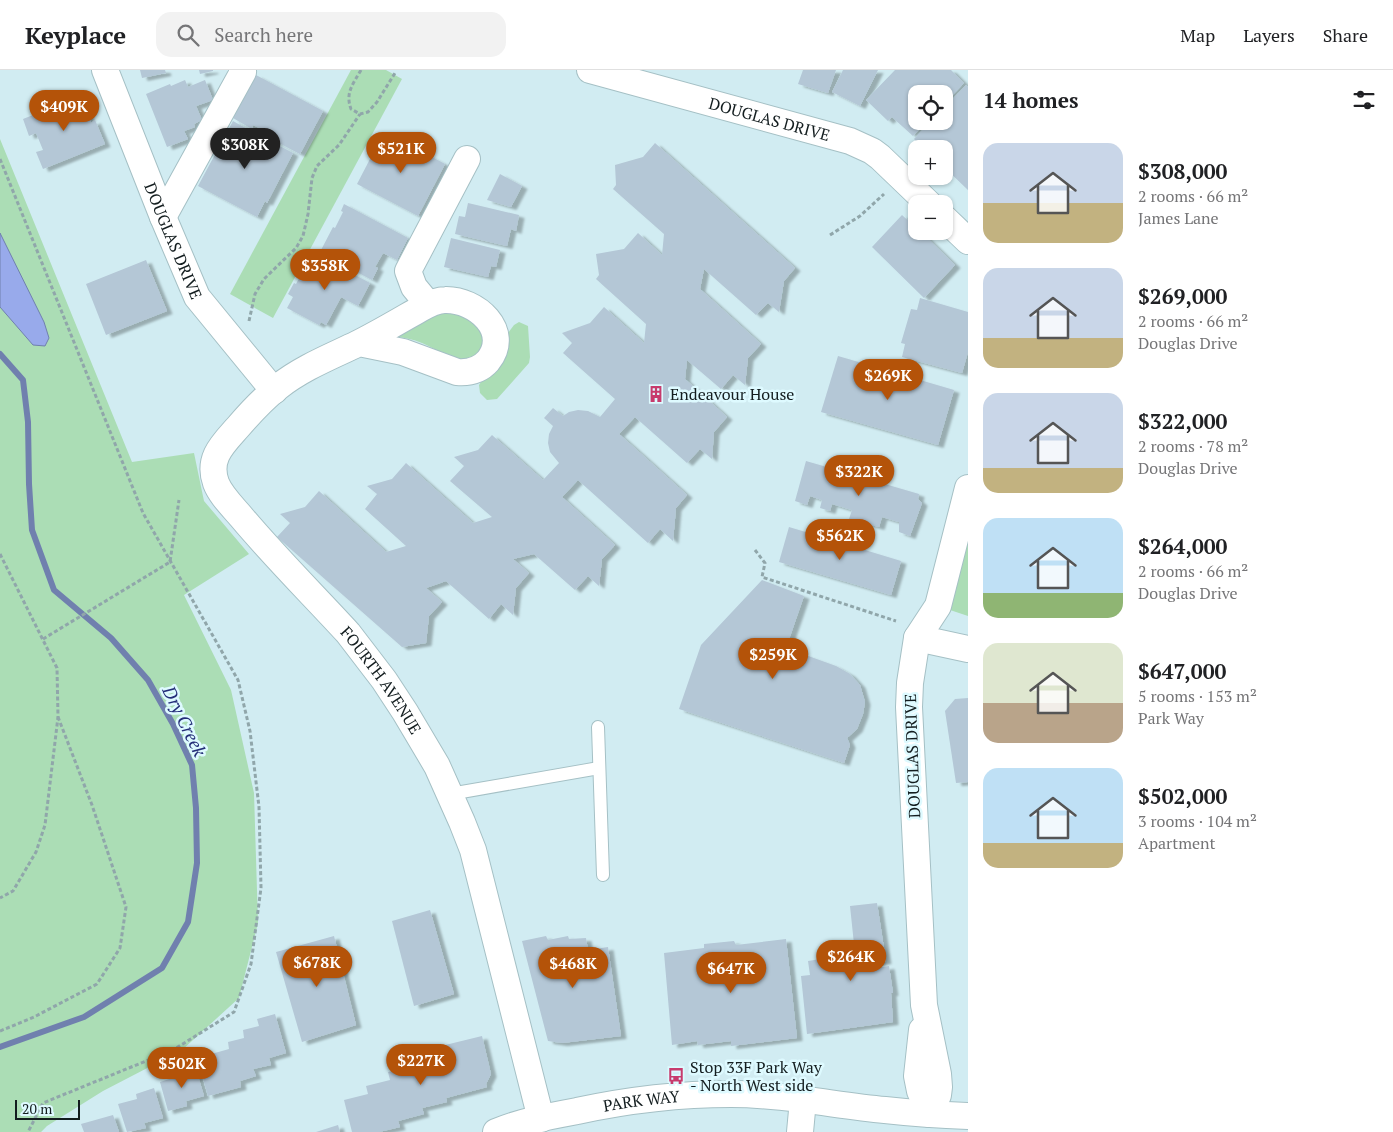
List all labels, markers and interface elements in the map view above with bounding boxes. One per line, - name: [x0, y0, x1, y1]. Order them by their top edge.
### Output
- search box: [156, 12, 506, 57]
- text: Keyplace: [25, 19, 126, 51]
- icon: search: [174, 21, 202, 49]
- text: Search here: [214, 22, 313, 47]
- text: Map: [1180, 23, 1215, 47]
- text: Layers: [1243, 23, 1295, 47]
- text: Share: [1323, 23, 1368, 47]
- map controls: [908, 85, 953, 240]
- button: locate: [908, 85, 953, 130]
- text: 14 homes: [983, 86, 1079, 114]
- icon: filters: [1350, 86, 1378, 114]
- pin: $409K: [29, 90, 99, 132]
- street label: DOUGLAS DRIVE: [706, 92, 832, 146]
- text: $409K: [40, 95, 88, 117]
- pin: $308K: [210, 128, 280, 170]
- pin: $521K: [366, 132, 436, 174]
- text: $308K: [221, 133, 269, 155]
- text: $521K: [377, 137, 425, 159]
- button: +: [908, 140, 953, 185]
- text: $308,000: [1138, 157, 1227, 185]
- icon: home: [1023, 163, 1083, 223]
- street label: DOUGLAS DRIVE: [139, 179, 208, 303]
- text: 2 rooms · 66 m²: [1138, 185, 1248, 207]
- button: −: [908, 195, 953, 240]
- text: James Lane: [1138, 207, 1219, 229]
- pin: $358K: [290, 248, 360, 291]
- text: $358K: [301, 254, 349, 276]
- text: $269,000: [1138, 282, 1227, 310]
- icon: home: [1023, 288, 1083, 348]
- text: 2 rooms · 66 m²: [1138, 310, 1248, 332]
- text: Douglas Drive: [1138, 332, 1238, 354]
- pin: $269K: [853, 358, 923, 401]
- text: $269K: [864, 364, 912, 386]
- place label: Endeavour House: [670, 383, 794, 405]
- building icon: Endeavour House: [646, 384, 666, 404]
- text: $322,000: [1138, 407, 1227, 435]
- icon: home: [1023, 413, 1083, 473]
- text: 2 rooms · 78 m²: [1138, 435, 1248, 457]
- pin: $322K: [824, 454, 894, 497]
- text: Douglas Drive: [1138, 457, 1238, 479]
- text: $322K: [835, 460, 883, 482]
- pin: $562K: [805, 518, 875, 561]
- text: $562K: [816, 524, 864, 546]
- text: $264,000: [1138, 532, 1227, 560]
- icon: home: [1023, 538, 1083, 598]
- text: 2 rooms · 66 m²: [1138, 560, 1248, 582]
- text: Douglas Drive: [1138, 582, 1238, 604]
- street label: FOURTH AVENUE: [336, 621, 427, 738]
- pin: $259K: [738, 638, 808, 680]
- text: $259K: [749, 643, 797, 665]
- text: $647,000: [1138, 657, 1226, 685]
- icon: home: [1023, 663, 1083, 723]
- water label: Dry Creek: [157, 681, 213, 761]
- text: 5 rooms · 153 m²: [1138, 685, 1257, 707]
- street label: DOUGLAS DRIVE: [899, 693, 925, 819]
- text: Park Way: [1138, 707, 1204, 729]
- text: $502,000: [1138, 782, 1227, 810]
- icon: home: [1023, 788, 1083, 848]
- text: 3 rooms · 104 m²: [1138, 810, 1257, 832]
- text: Apartment: [1138, 832, 1215, 854]
- pin: $264K: [816, 940, 886, 982]
- text: $264K: [827, 945, 875, 967]
- pin: $678K: [282, 946, 352, 988]
- pin: $468K: [538, 946, 608, 989]
- text: $678K: [293, 951, 341, 973]
- text: $468K: [549, 952, 597, 974]
- pin: $647K: [696, 952, 766, 994]
- text: $647K: [707, 957, 755, 979]
- pin: $227K: [386, 1044, 456, 1086]
- pin: $502K: [147, 1046, 217, 1089]
- text: $227K: [397, 1049, 445, 1071]
- text: $502K: [158, 1052, 206, 1074]
- place label: Stop 33F Park Way - North West side: [690, 1056, 823, 1096]
- bus stop icon: Stop 33F Park Way - North West side: [666, 1066, 686, 1086]
- street label: PARK WAY: [601, 1085, 681, 1117]
- scale bar: [15, 1097, 80, 1120]
- text: 20 m: [22, 1099, 52, 1118]

